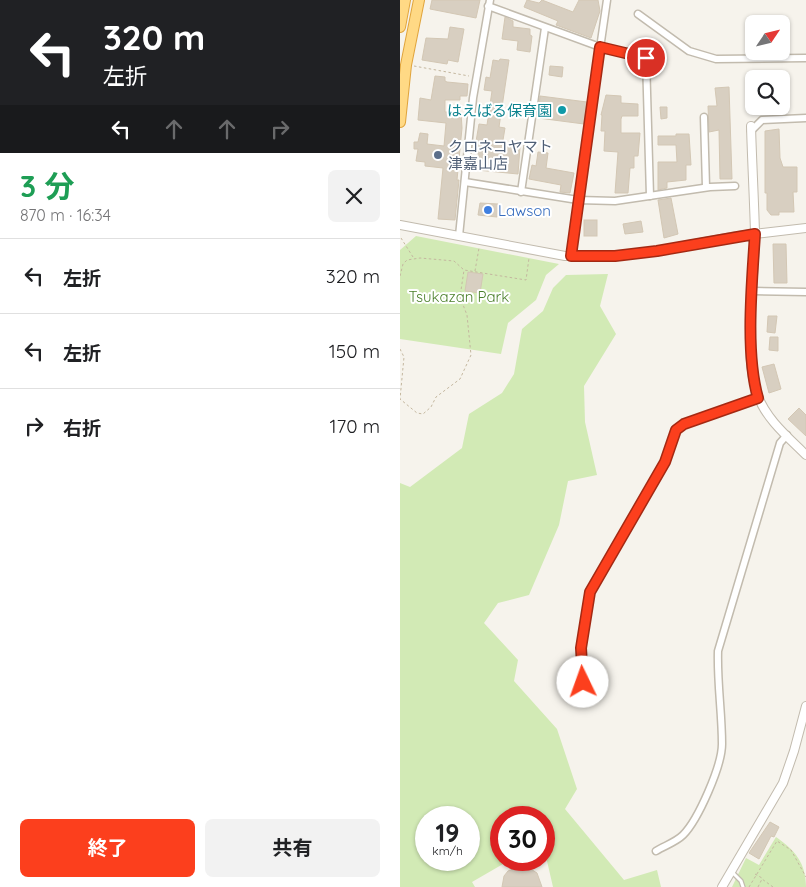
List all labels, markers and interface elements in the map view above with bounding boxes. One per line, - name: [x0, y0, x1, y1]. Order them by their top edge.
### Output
- text: 320 m: [103, 15, 205, 59]
- north arrow: [745, 15, 790, 60]
- map controls: [745, 15, 790, 115]
- icon: left: [20, 20, 85, 85]
- pin: [625, 37, 667, 79]
- icon: arrive: [632, 44, 660, 72]
- text: 左折: [103, 62, 147, 90]
- button: search: [745, 70, 790, 115]
- place label: はえばる保育園: [447, 101, 552, 120]
- marker: はえばる保育園: [556, 104, 568, 116]
- icon: left: [107, 115, 135, 143]
- icon: ahead: [160, 115, 188, 143]
- icon: ahead: [213, 115, 241, 143]
- icon: right: [266, 115, 294, 143]
- place label: クロネコヤマト 津嘉山店: [448, 137, 553, 173]
- marker: クロネコヤマト 津嘉山店: [432, 149, 444, 161]
- text: 3 分: [20, 167, 75, 205]
- button: close: [328, 170, 380, 222]
- place label: Lawson: [498, 201, 551, 220]
- marker: Lawson: [482, 204, 494, 216]
- text: 870 m · 16:34: [20, 205, 111, 225]
- icon: left: [20, 262, 48, 290]
- text: 320 m: [326, 264, 380, 288]
- text: 左折: [63, 266, 101, 290]
- park label: Tsukazan Park: [409, 287, 509, 306]
- icon: left: [20, 337, 48, 365]
- text: 150 m: [329, 339, 380, 363]
- text: 左折: [63, 341, 101, 365]
- icon: right: [20, 412, 48, 440]
- text: 170 m: [329, 414, 380, 438]
- text: 右折: [63, 416, 101, 440]
- position arrow: [556, 655, 608, 707]
- speed limit sign: 30: [490, 806, 555, 871]
- text: 19: [436, 817, 459, 848]
- button: 終了: [20, 819, 195, 877]
- button: 共有: [205, 819, 380, 877]
- text: km/h: [432, 843, 463, 858]

